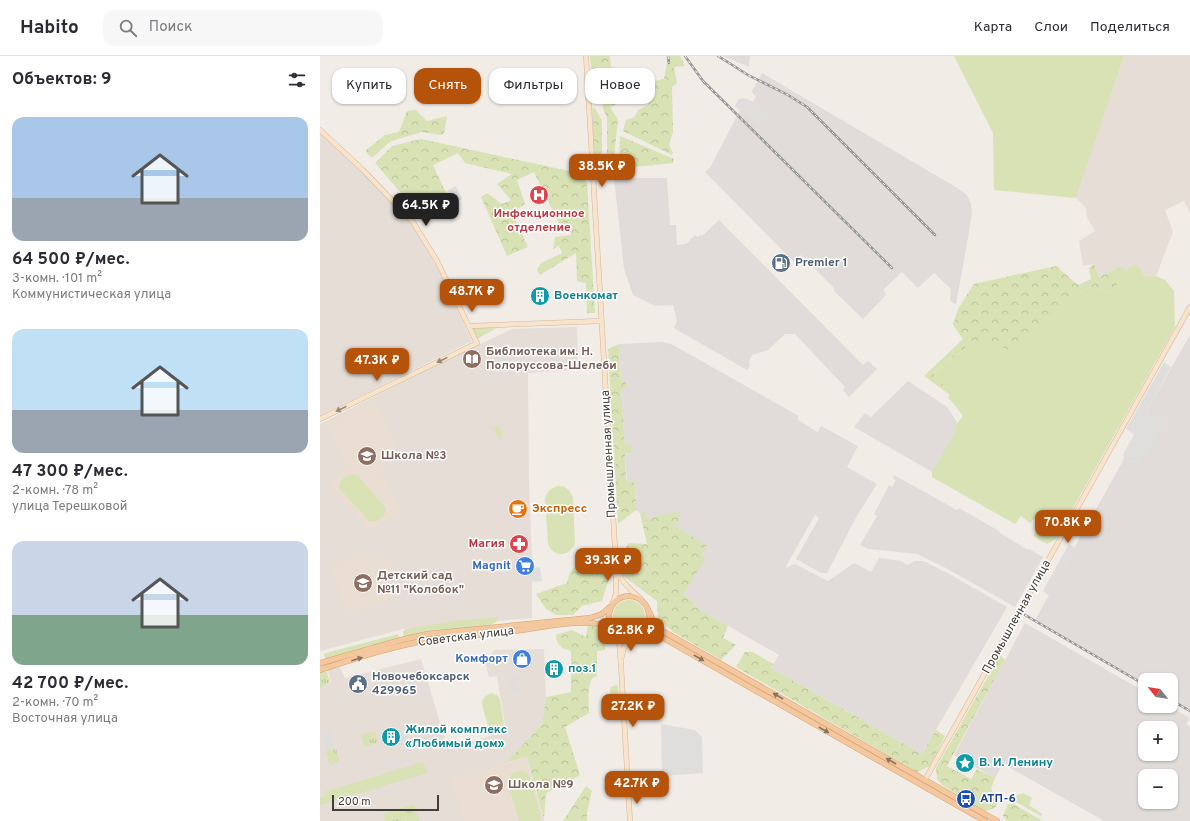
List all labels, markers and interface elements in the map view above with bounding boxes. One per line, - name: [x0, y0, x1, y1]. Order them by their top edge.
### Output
- search box: [103, 10, 383, 46]
- text: Habito: [20, 16, 79, 40]
- icon: search: [117, 17, 139, 39]
- text: Поиск: [149, 18, 193, 37]
- text: Карта: [974, 19, 1012, 36]
- text: Слои: [1034, 19, 1068, 36]
- text: Поделиться: [1090, 19, 1170, 36]
- chip: Купить: [332, 68, 406, 104]
- chip: Снять: [414, 68, 481, 104]
- chip: Фильтры: [489, 68, 577, 104]
- chip: Новое: [585, 68, 655, 104]
- text: Объектов: 9: [12, 69, 112, 91]
- icon: filters: [286, 69, 308, 91]
- icon: home: [124, 143, 196, 215]
- pin: 38.5K ₽: [565, 154, 639, 188]
- text: 38.5K ₽: [578, 159, 626, 175]
- hospital icon: Инфекционное отделение: [528, 184, 550, 206]
- pin: 64.5K ₽: [389, 193, 463, 227]
- text: 64.5K ₽: [402, 198, 450, 214]
- place label: Инфекционное отделение: [493, 206, 585, 236]
- text: 64 500 ₽/мес.: [12, 249, 130, 271]
- fuel station icon: Premier 1: [770, 252, 792, 274]
- place label: Premier 1: [795, 255, 848, 271]
- text: 3-комн. · 101 m²: [12, 271, 102, 287]
- pin: 48.7K ₽: [435, 279, 509, 313]
- text: 48.7K ₽: [449, 284, 495, 300]
- building icon: Военкомат: [529, 285, 551, 307]
- text: Коммунистическая улица: [12, 287, 171, 303]
- place label: Военкомат: [554, 288, 618, 304]
- place label: Библиотека им. Н. Полоруссова-Шелеби: [486, 344, 617, 374]
- pin: 47.3K ₽: [340, 348, 414, 382]
- library icon: Библиотека им. Н. Полоруссова-Шелеби: [461, 348, 483, 370]
- text: 47.3K ₽: [354, 353, 400, 369]
- icon: home: [124, 355, 196, 427]
- one-way arrow: [436, 357, 447, 363]
- street label: Промышленная улица: [598, 390, 620, 518]
- one-way arrow: [335, 406, 347, 412]
- school or university icon: Школа №3: [356, 445, 378, 467]
- place label: Школа №3: [381, 448, 446, 464]
- text: 47 300 ₽/мес.: [12, 461, 128, 483]
- text: 2-комн. · 78 m²: [12, 483, 98, 499]
- cafe icon: Экспресс: [507, 498, 529, 520]
- text: улица Терешковой: [12, 499, 127, 515]
- place label: Экспресс: [532, 501, 587, 517]
- pin: 70.8K ₽: [1031, 510, 1105, 544]
- text: 70.8K ₽: [1044, 515, 1092, 531]
- pharmacy icon: Магия: [508, 533, 530, 555]
- place label: Магия: [469, 536, 505, 552]
- pin: 39.3K ₽: [571, 548, 645, 582]
- text: 39.3K ₽: [584, 553, 632, 569]
- supermarket icon: Magnit: [514, 555, 536, 577]
- street label: Промышленная улица: [979, 557, 1055, 677]
- place label: Magnit: [472, 558, 511, 574]
- icon: home: [124, 567, 196, 639]
- place label: Детский сад №11 "Колобок": [377, 568, 464, 598]
- school or university icon: Детский сад №11 "Колобок": [352, 572, 374, 594]
- pin: 62.8K ₽: [594, 618, 668, 652]
- street label: Советская улица: [417, 623, 515, 651]
- text: 62.8K ₽: [607, 623, 655, 639]
- shop icon: Комфорт: [511, 648, 533, 670]
- place label: Комфорт: [455, 651, 508, 667]
- one-way arrow: [693, 655, 705, 662]
- one-way arrow: [352, 656, 364, 662]
- building icon: поз.1: [543, 658, 565, 680]
- place label: поз.1: [568, 661, 596, 677]
- place label: Новочебоксарск 429965: [372, 669, 470, 699]
- text: 42 700 ₽/мес.: [12, 673, 128, 695]
- public building icon: Новочебоксарск 429965: [347, 673, 369, 695]
- north arrow: [1138, 673, 1178, 713]
- map controls: [1138, 673, 1178, 809]
- one-way arrow: [772, 693, 784, 700]
- pin: 27.2K ₽: [596, 694, 670, 728]
- text: 2-комн. · 70 m²: [12, 695, 98, 711]
- text: 27.2K ₽: [610, 699, 656, 715]
- text: Восточная улица: [12, 711, 118, 727]
- button: +: [1138, 721, 1178, 761]
- place label: Жилой комплекс «Любимый дом»: [405, 722, 507, 752]
- building icon: Жилой комплекс «Любимый дом»: [380, 726, 402, 748]
- one-way arrow: [818, 726, 830, 733]
- place icon: В. И. Ленину: [954, 752, 976, 774]
- place label: В. И. Ленину: [979, 755, 1053, 771]
- one-way arrow: [885, 757, 897, 764]
- button: −: [1138, 769, 1178, 809]
- pin: 42.7K ₽: [600, 771, 674, 805]
- school or university icon: Школа №9: [483, 774, 505, 796]
- text: 42.7K ₽: [614, 776, 660, 792]
- place label: Школа №9: [508, 777, 574, 793]
- bus stop icon: АТП-6: [955, 788, 977, 810]
- place label: АТП-6: [980, 791, 1016, 807]
- scale bar: [332, 793, 439, 812]
- text: 200 m: [338, 795, 371, 809]

